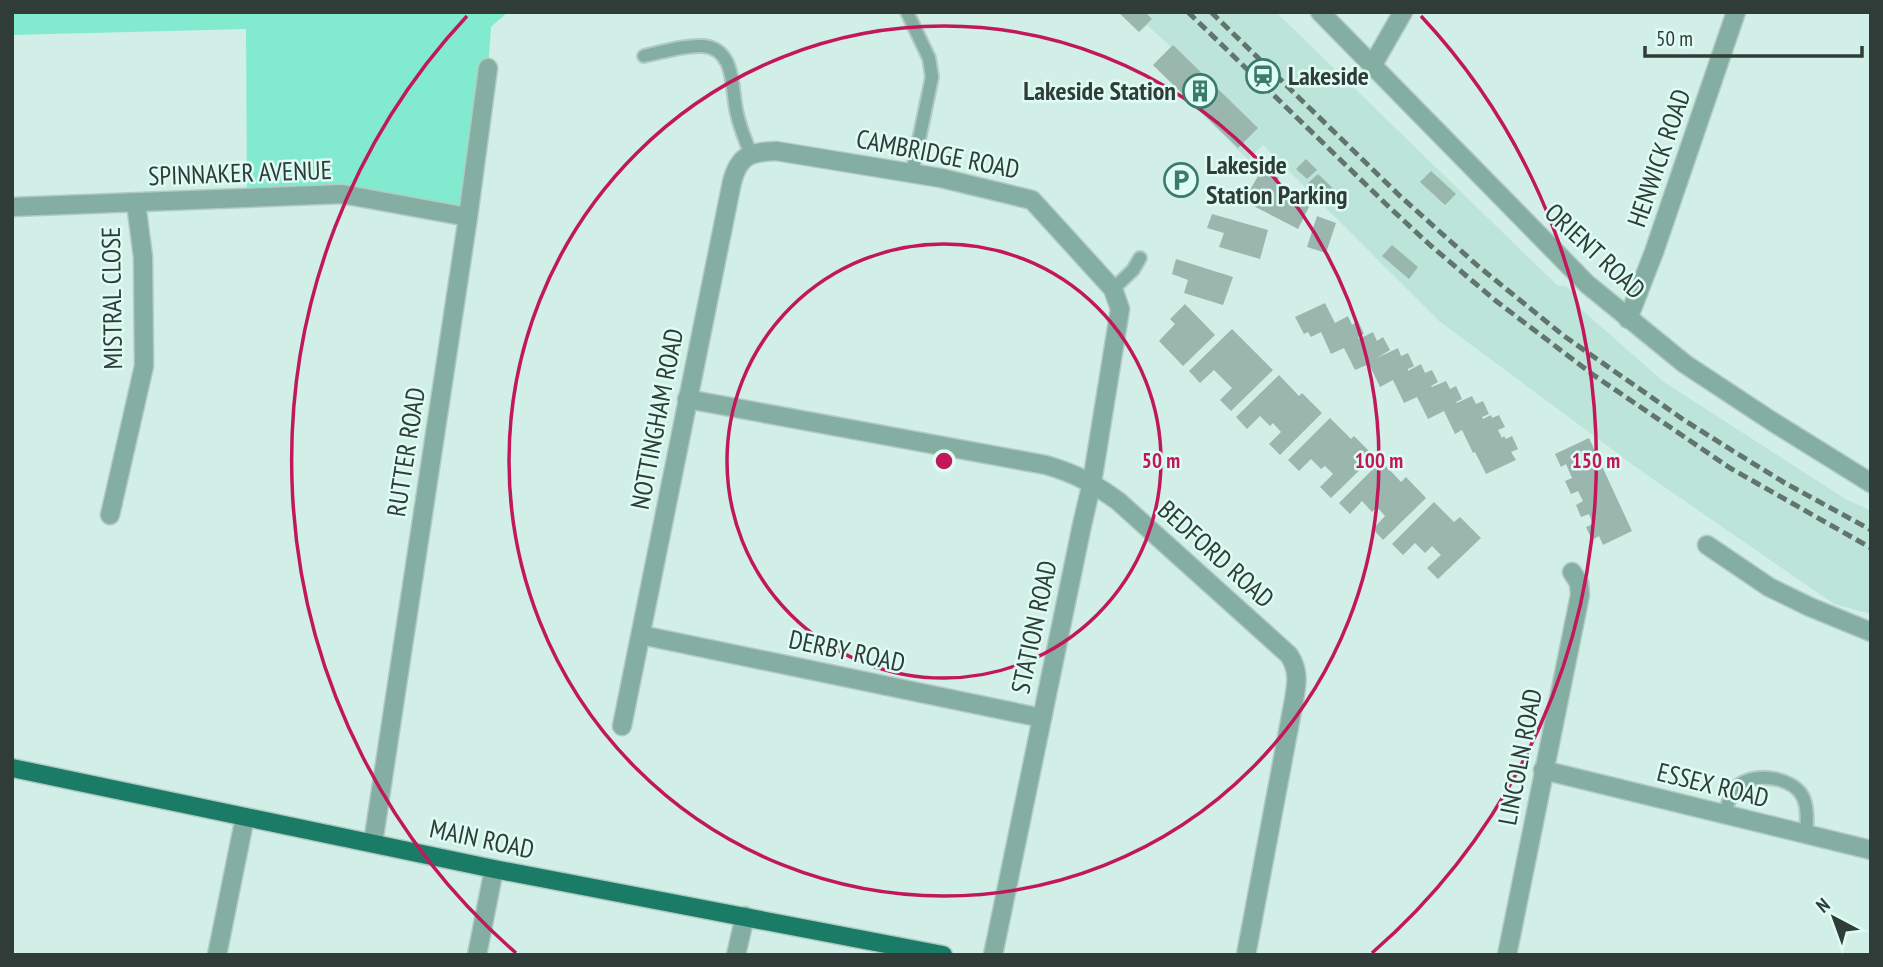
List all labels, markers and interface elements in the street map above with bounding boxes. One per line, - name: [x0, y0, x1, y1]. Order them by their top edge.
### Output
- scale bar: [1645, 14, 1862, 58]
- text: 50 m: [1656, 25, 1693, 52]
- station icon: Lakeside: [1244, 57, 1282, 95]
- place label: Lakeside: [1288, 59, 1369, 92]
- building icon: Lakeside Station: [1181, 72, 1219, 110]
- place label: Lakeside Station: [1023, 74, 1176, 107]
- street label: HENWICK ROAD: [1620, 85, 1698, 231]
- street label: CAMBRIDGE ROAD: [854, 122, 1022, 185]
- place label: Lakeside Station Parking: [1206, 148, 1348, 211]
- street label: SPINNAKER AVENUE: [148, 153, 332, 192]
- parking icon: Lakeside Station Parking: [1162, 161, 1200, 199]
- street label: ORIENT ROAD: [1538, 196, 1653, 306]
- street label: MISTRAL CLOSE: [94, 226, 129, 370]
- street label: NOTTINGHAM ROAD: [623, 326, 690, 512]
- street label: RUTTER ROAD: [379, 385, 432, 519]
- text: 50 m: [1142, 447, 1180, 474]
- text: 100 m: [1355, 447, 1403, 474]
- text: 150 m: [1572, 447, 1620, 474]
- centre of rings: [932, 449, 956, 473]
- street label: BEDFORD ROAD: [1151, 493, 1281, 614]
- street label: STATION ROAD: [1003, 557, 1064, 696]
- street label: DERBY ROAD: [786, 622, 908, 679]
- street label: LINCOLN ROAD: [1490, 686, 1549, 828]
- street label: ESSEX ROAD: [1654, 755, 1772, 814]
- street label: MAIN ROAD: [427, 811, 537, 866]
- north arrow: [1799, 883, 1869, 953]
- text: N: [1811, 893, 1835, 918]

